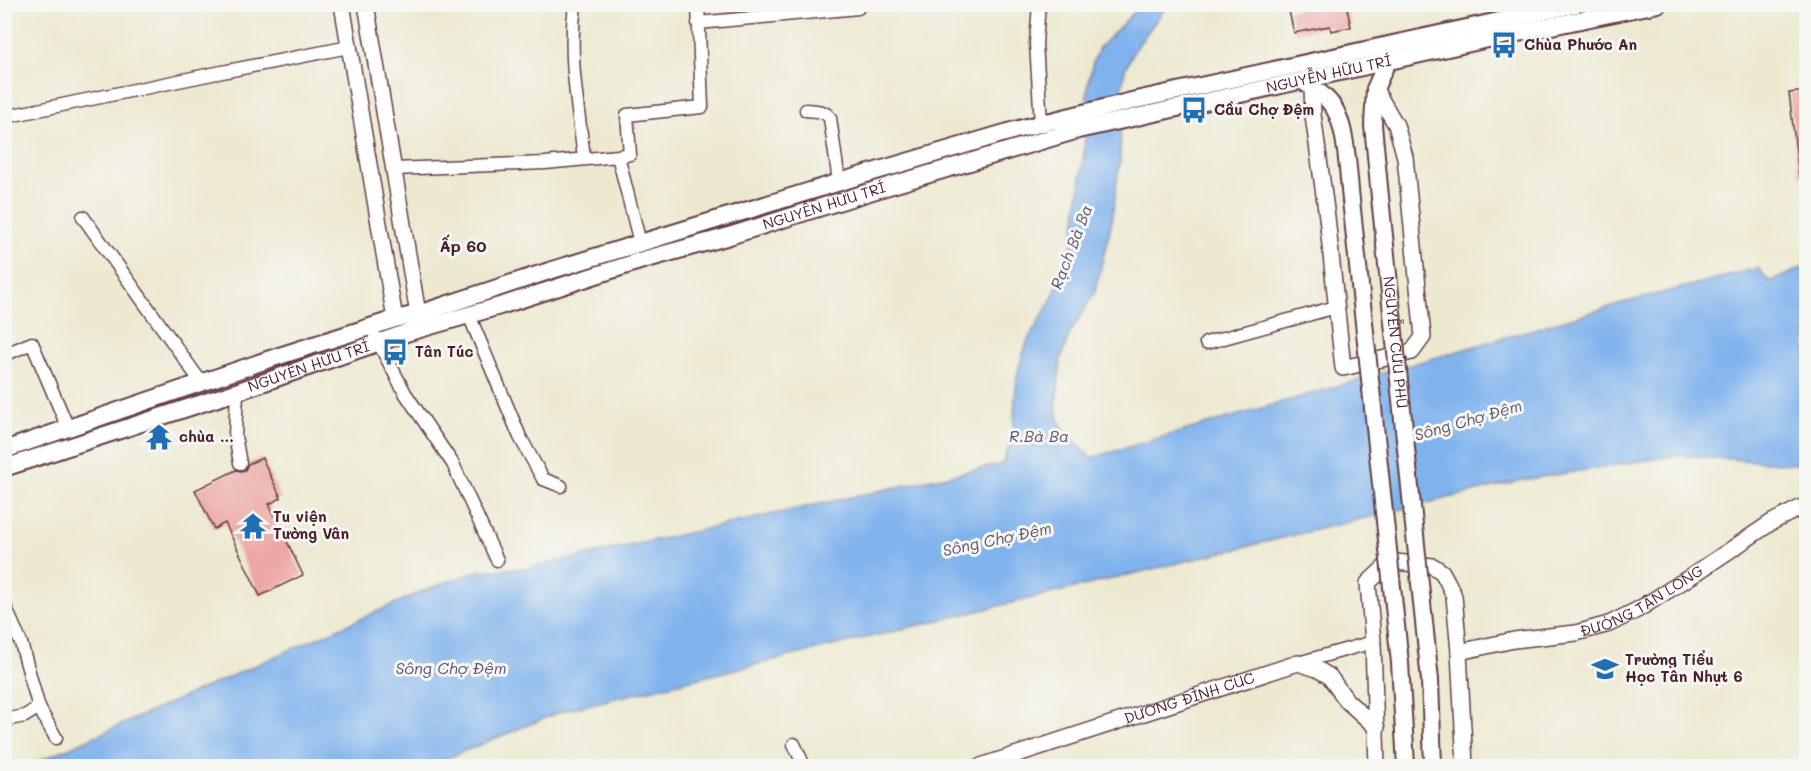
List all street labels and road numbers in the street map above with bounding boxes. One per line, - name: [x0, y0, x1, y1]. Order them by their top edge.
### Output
- street label: NGUYỄN HỮU TRÍ: [1264, 50, 1393, 97]
- street label: NGUYỄN HỮU TRÍ: [760, 176, 888, 234]
- street label: NGUYỄN CỬU PHÚ: [1379, 275, 1413, 409]
- street label: NGUYỄN HỮU TRÍ: [245, 335, 372, 396]
- street label: ĐƯỜNG TÂN LONG: [1577, 560, 1707, 641]
- street label: DƯƠNG ĐÌNH CÚC: [1121, 667, 1257, 728]

